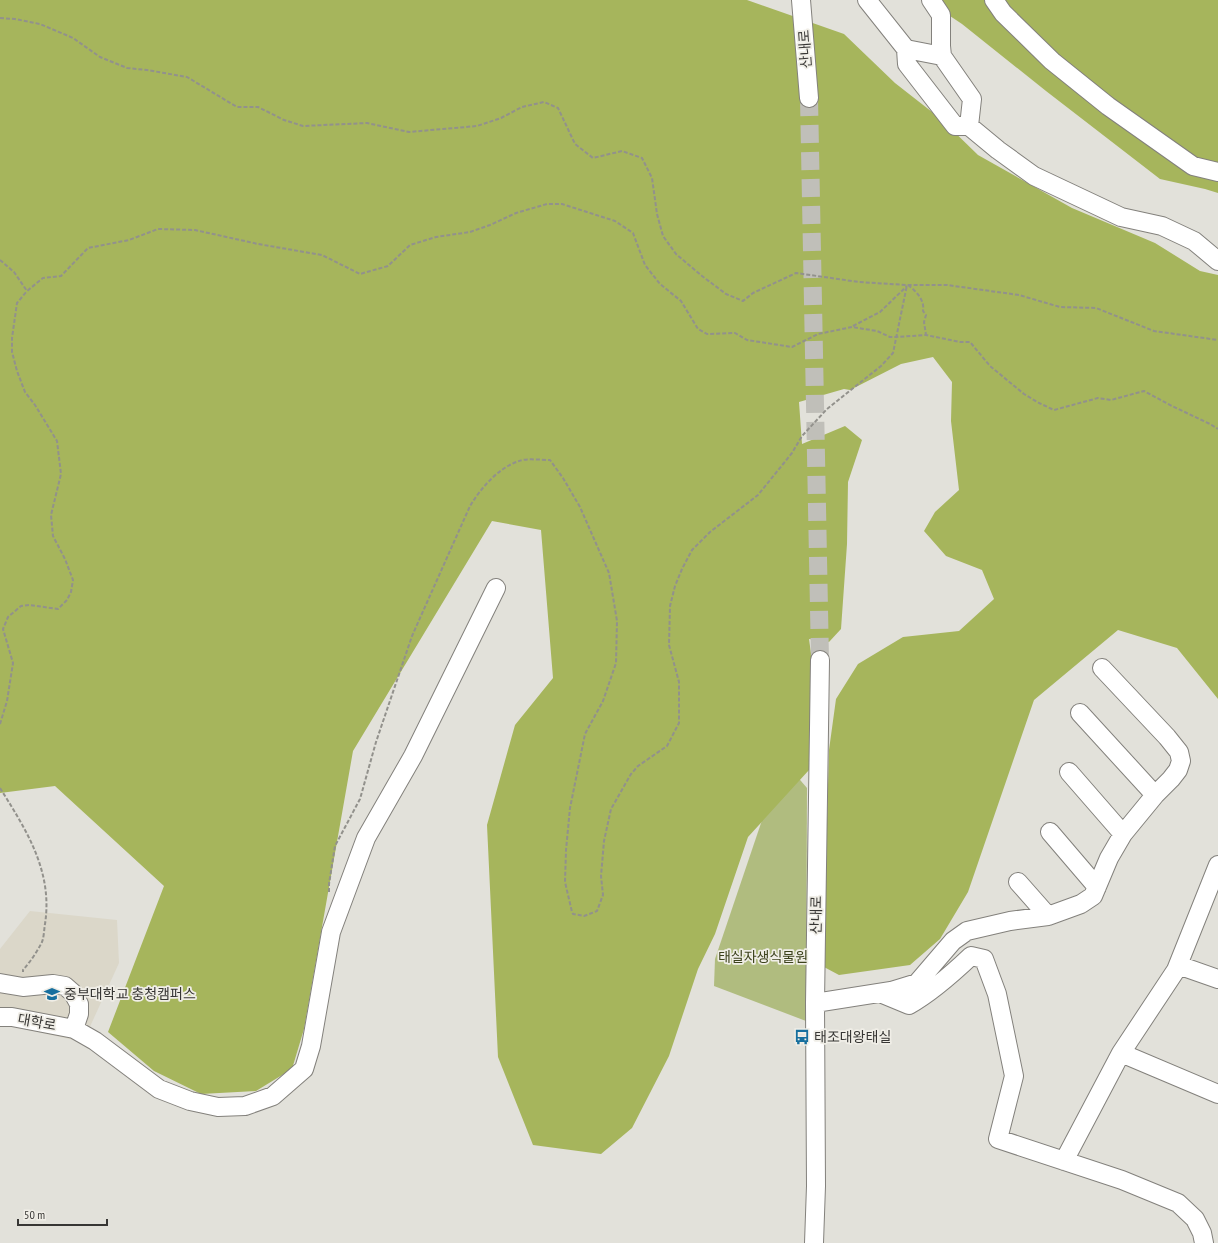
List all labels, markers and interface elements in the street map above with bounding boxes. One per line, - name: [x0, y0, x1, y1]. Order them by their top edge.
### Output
- street label: 산내로: [795, 29, 815, 69]
- street label: 산내로: [807, 895, 825, 934]
- park label: 태실자생식물원: [718, 948, 808, 966]
- school or university icon: 중부대학교 충청캠퍼스: [43, 985, 61, 1003]
- place label: 중부대학교 충청캠퍼스: [64, 985, 196, 1003]
- street label: 대학로: [16, 1010, 58, 1034]
- bus stop icon: 태조대왕태실: [793, 1028, 811, 1046]
- place label: 태조대왕태실: [814, 1028, 891, 1046]
- scale bar: [18, 1201, 107, 1227]
- text: 50 m: [24, 1207, 45, 1222]

